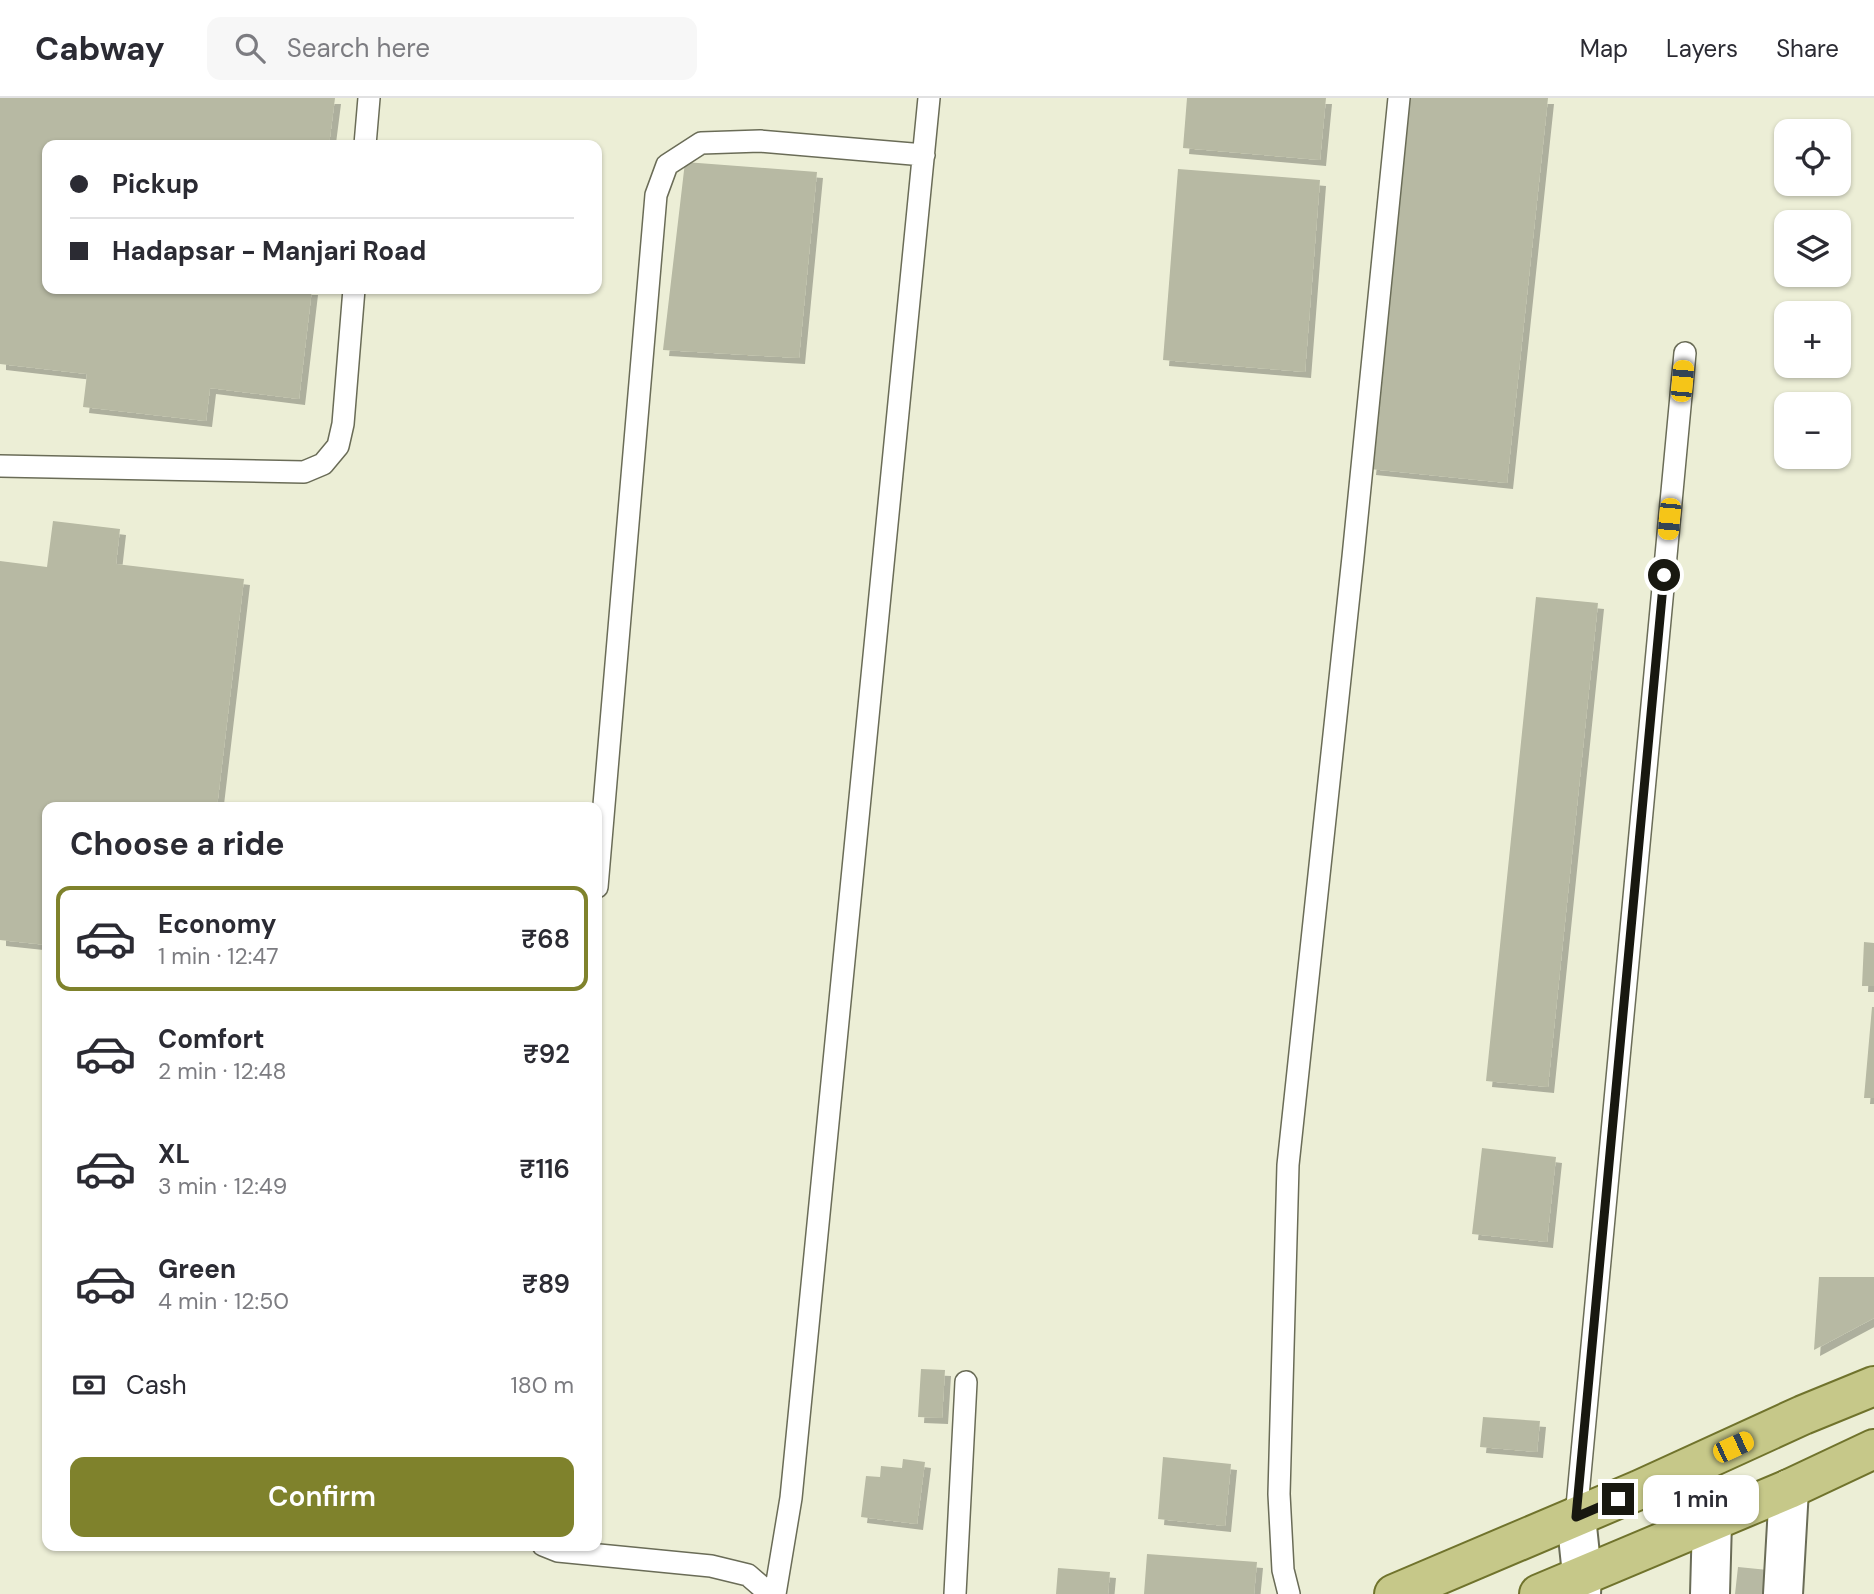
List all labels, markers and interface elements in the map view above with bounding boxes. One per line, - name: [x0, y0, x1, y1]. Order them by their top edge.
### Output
- search box: [207, 17, 697, 80]
- text: Cabway: [35, 27, 165, 70]
- icon: search: [231, 29, 269, 67]
- text: Search here: [287, 31, 430, 65]
- text: Map: [1580, 33, 1628, 64]
- text: Layers: [1666, 33, 1738, 64]
- text: Share: [1776, 33, 1839, 64]
- map controls: [1774, 119, 1851, 469]
- button: locate: [1774, 119, 1851, 196]
- text: Pickup: [112, 167, 199, 201]
- button: layers: [1774, 210, 1851, 287]
- text: Hadapsar - Manjari Road: [112, 234, 426, 268]
- button: +: [1774, 301, 1851, 378]
- car: [1670, 359, 1695, 403]
- button: −: [1774, 392, 1851, 469]
- car: [1657, 497, 1682, 541]
- route start: [1648, 559, 1680, 591]
- text: Choose a ride: [70, 823, 285, 865]
- icon: car: [74, 907, 137, 970]
- text: Economy: [158, 907, 276, 941]
- text: ₹68: [521, 922, 570, 956]
- text: 1 min · 12:47: [158, 941, 279, 971]
- icon: car: [74, 1022, 137, 1085]
- text: Comfort: [158, 1022, 264, 1056]
- text: ₹92: [523, 1037, 570, 1071]
- text: 2 min · 12:48: [158, 1056, 286, 1086]
- icon: car: [74, 1137, 137, 1200]
- text: XL: [158, 1137, 190, 1171]
- text: ₹116: [519, 1152, 570, 1186]
- text: 3 min · 12:49: [158, 1171, 287, 1201]
- icon: car: [74, 1252, 137, 1315]
- text: Green: [158, 1252, 236, 1286]
- text: ₹89: [522, 1267, 570, 1301]
- text: 4 min · 12:50: [158, 1286, 289, 1316]
- icon: cash: [70, 1366, 108, 1404]
- text: Cash: [126, 1368, 187, 1402]
- text: 180 m: [510, 1370, 574, 1400]
- car: [1710, 1429, 1757, 1465]
- button: Confirm: [70, 1457, 574, 1537]
- callout: 1 min: [1642, 1474, 1758, 1524]
- route end: [1602, 1483, 1634, 1515]
- text: 1 min: [1674, 1484, 1728, 1514]

